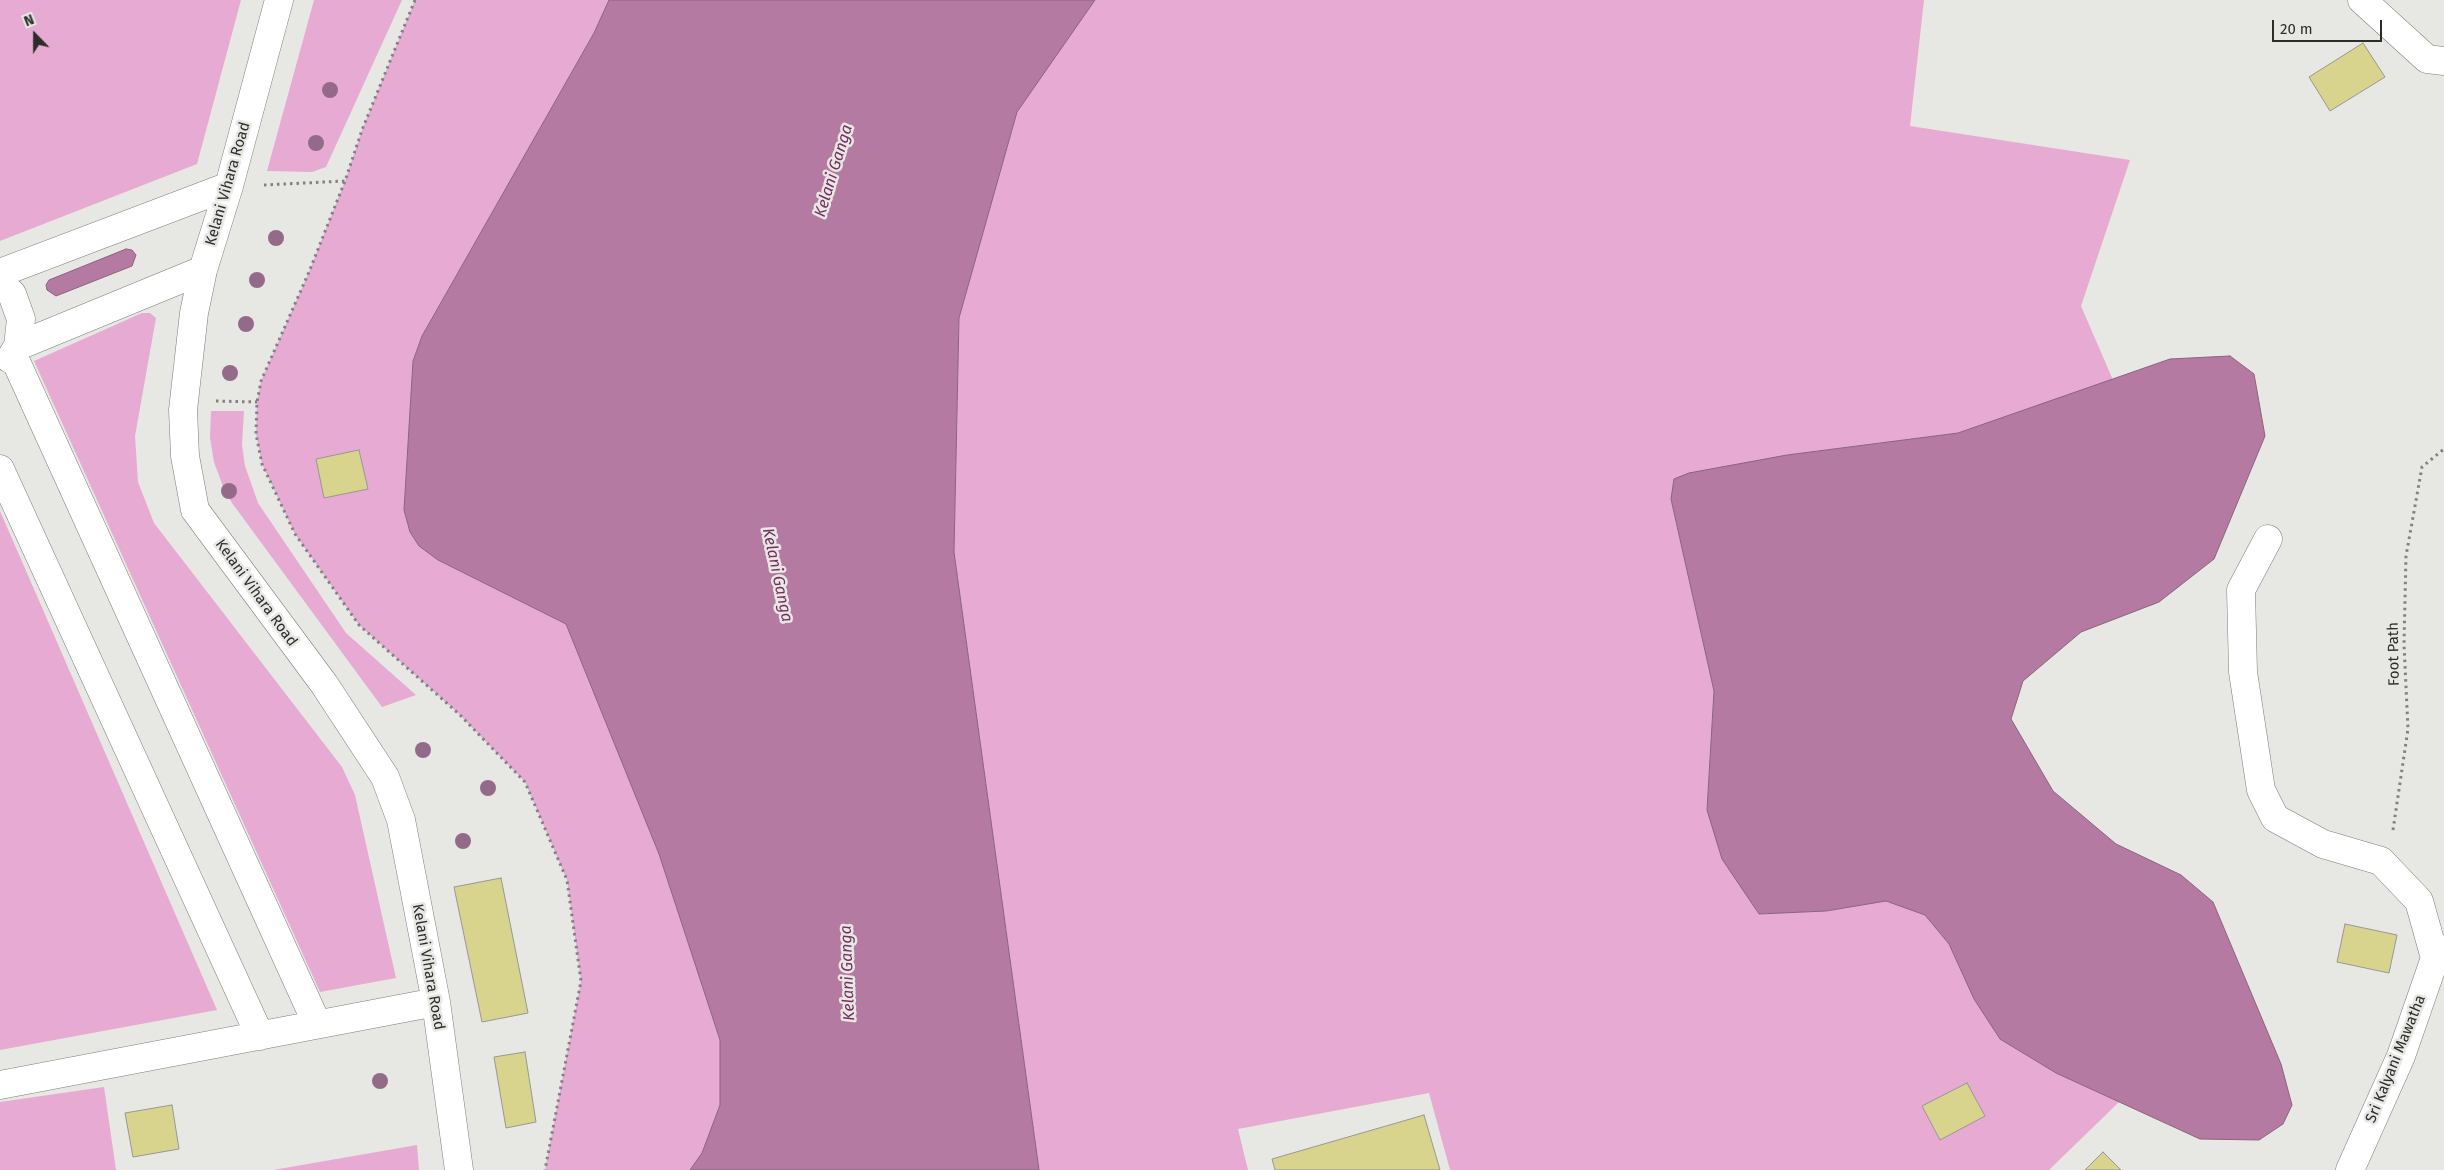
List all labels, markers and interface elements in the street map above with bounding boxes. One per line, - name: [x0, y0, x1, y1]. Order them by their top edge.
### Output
- north arrow: [10, 10, 60, 60]
- scale bar: [2274, 10, 2384, 42]
- text: N: [22, 11, 37, 30]
- text: 20 m: [2280, 20, 2313, 38]
- street label: Kelani Vihara Road: [202, 120, 254, 248]
- water label: Kelani Ganga: [811, 122, 857, 220]
- water label: Kelani Ganga: [758, 526, 796, 624]
- street label: Kelani Vihara Road: [211, 536, 301, 650]
- street label: Foot Path: [2384, 622, 2404, 686]
- street label: Kelani Vihara Road: [408, 903, 448, 1031]
- water label: Kelani Ganga: [837, 925, 859, 1021]
- street label: Sri Kalyani Mawatha: [2362, 992, 2430, 1126]

